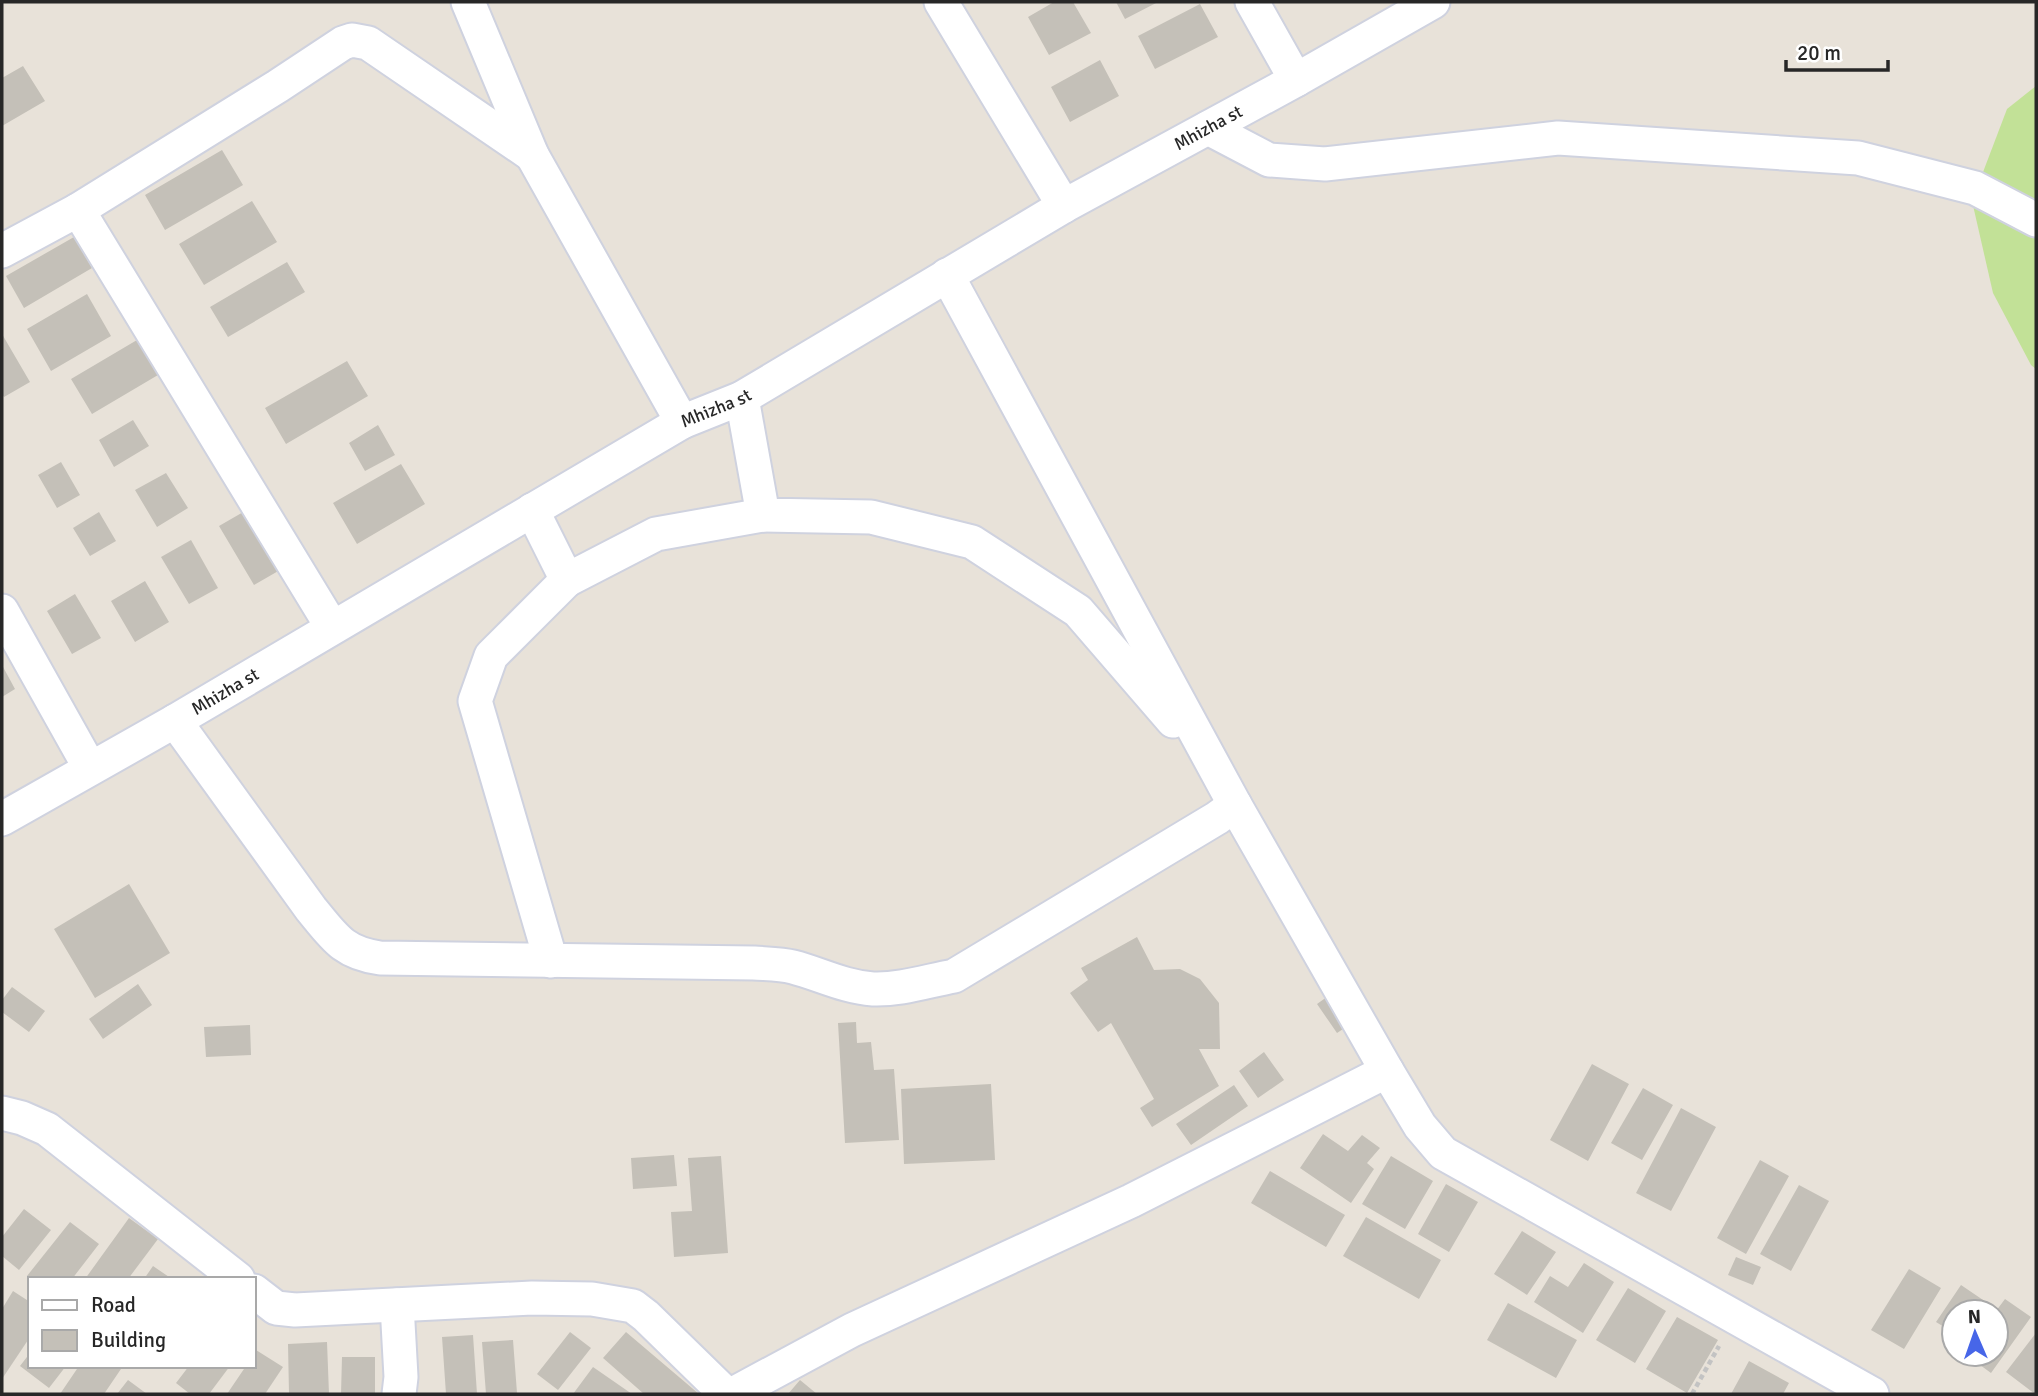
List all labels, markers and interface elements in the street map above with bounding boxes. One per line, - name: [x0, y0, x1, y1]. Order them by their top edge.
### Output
- scale bar: [1786, 28, 1888, 72]
- text: 20 m: [1797, 40, 1841, 66]
- street label: Mhizha st: [1170, 100, 1246, 155]
- street label: Mhizha st: [677, 384, 756, 432]
- street label: Mhizha st: [187, 663, 263, 720]
- legend: [28, 1277, 256, 1368]
- text: Road: [91, 1292, 136, 1318]
- north arrow: [1940, 1298, 2010, 1368]
- text: N: [1967, 1305, 1981, 1329]
- text: Building: [91, 1327, 166, 1353]

